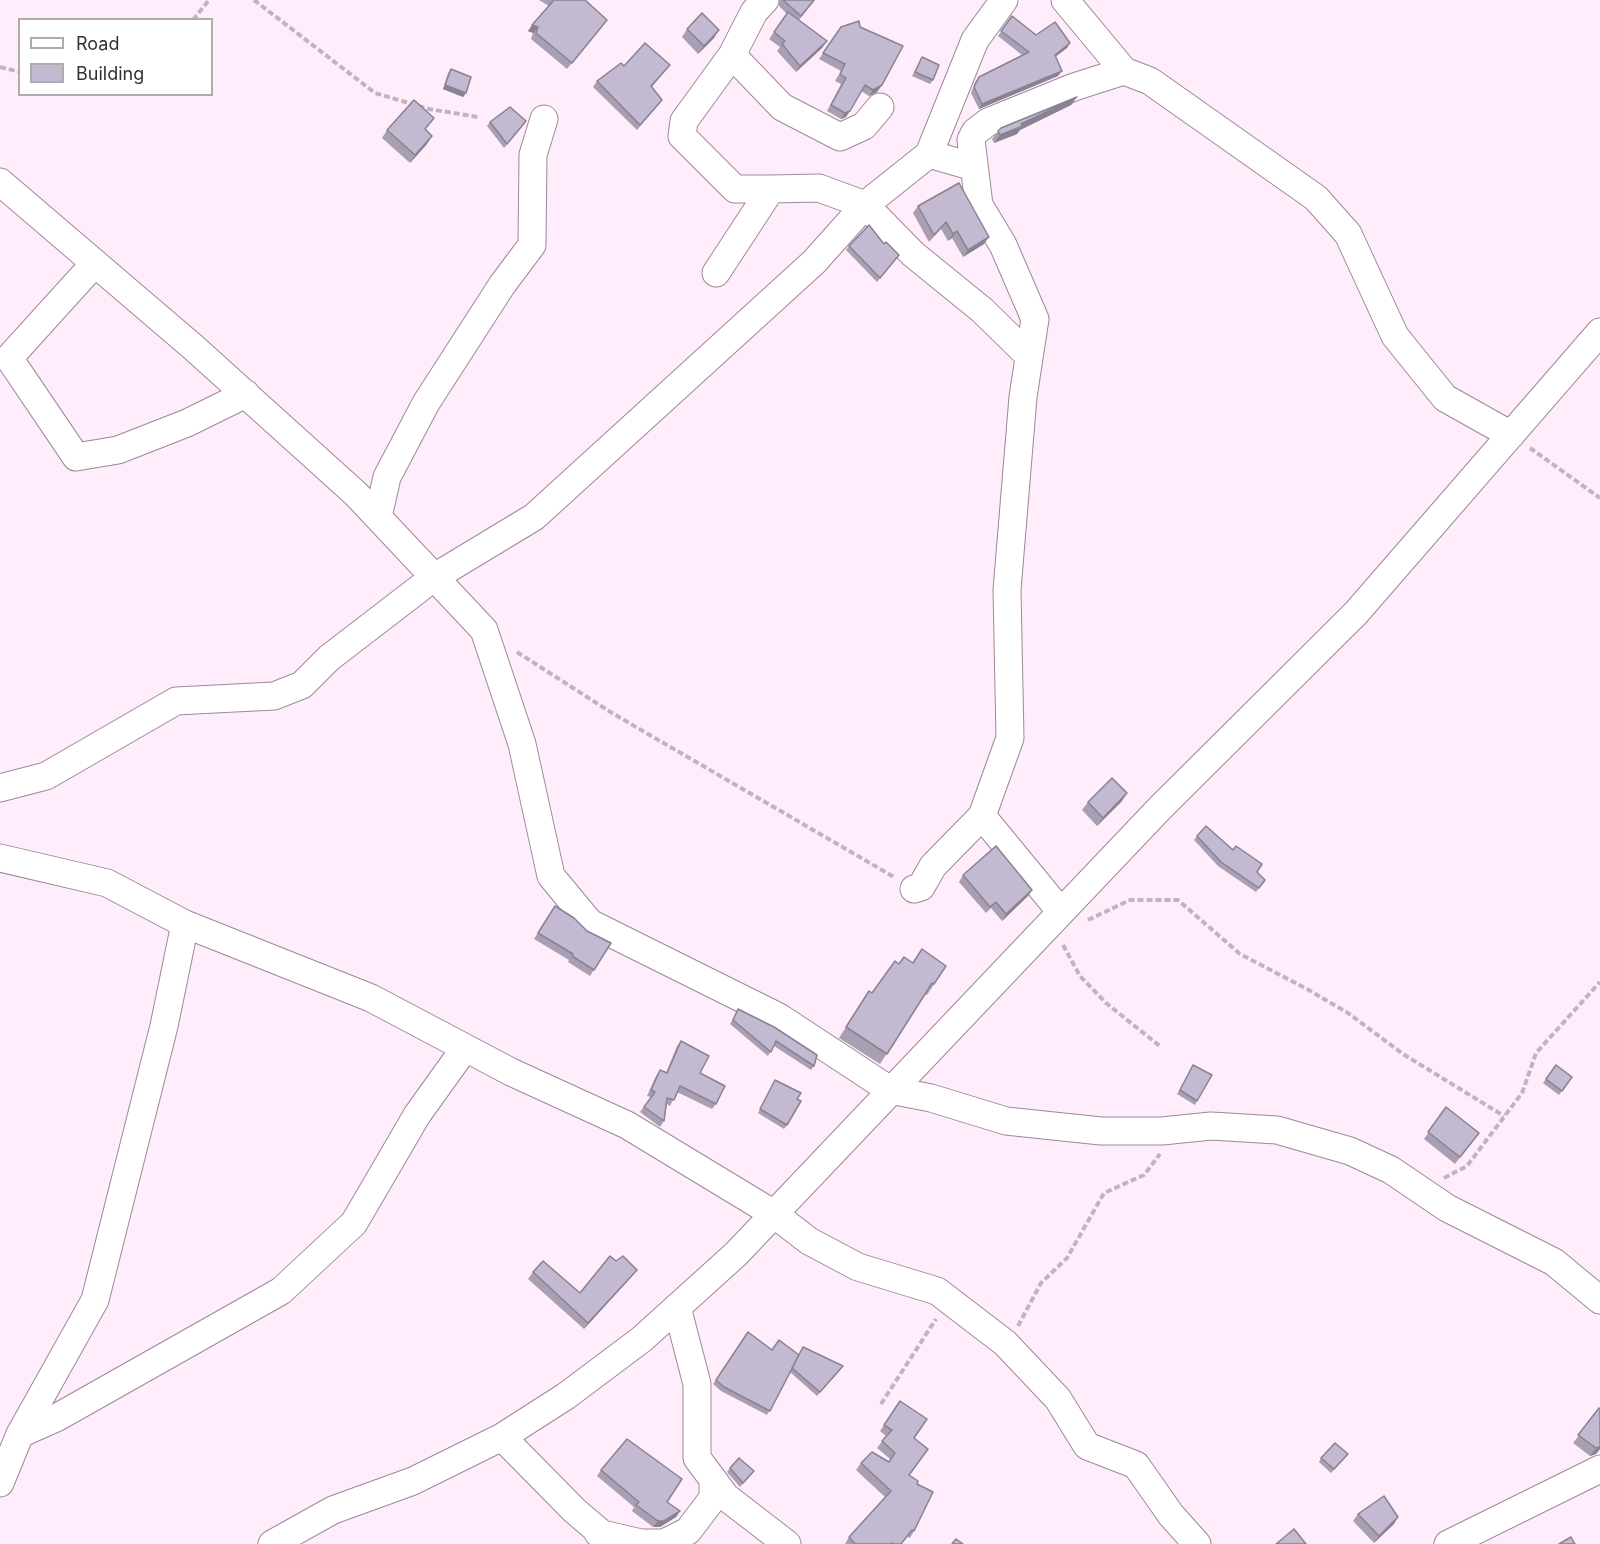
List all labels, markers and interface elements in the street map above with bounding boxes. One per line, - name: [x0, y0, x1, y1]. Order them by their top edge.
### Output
- legend: [18, 18, 213, 96]
- text: Road: [76, 33, 119, 54]
- text: Building: [76, 63, 144, 84]

